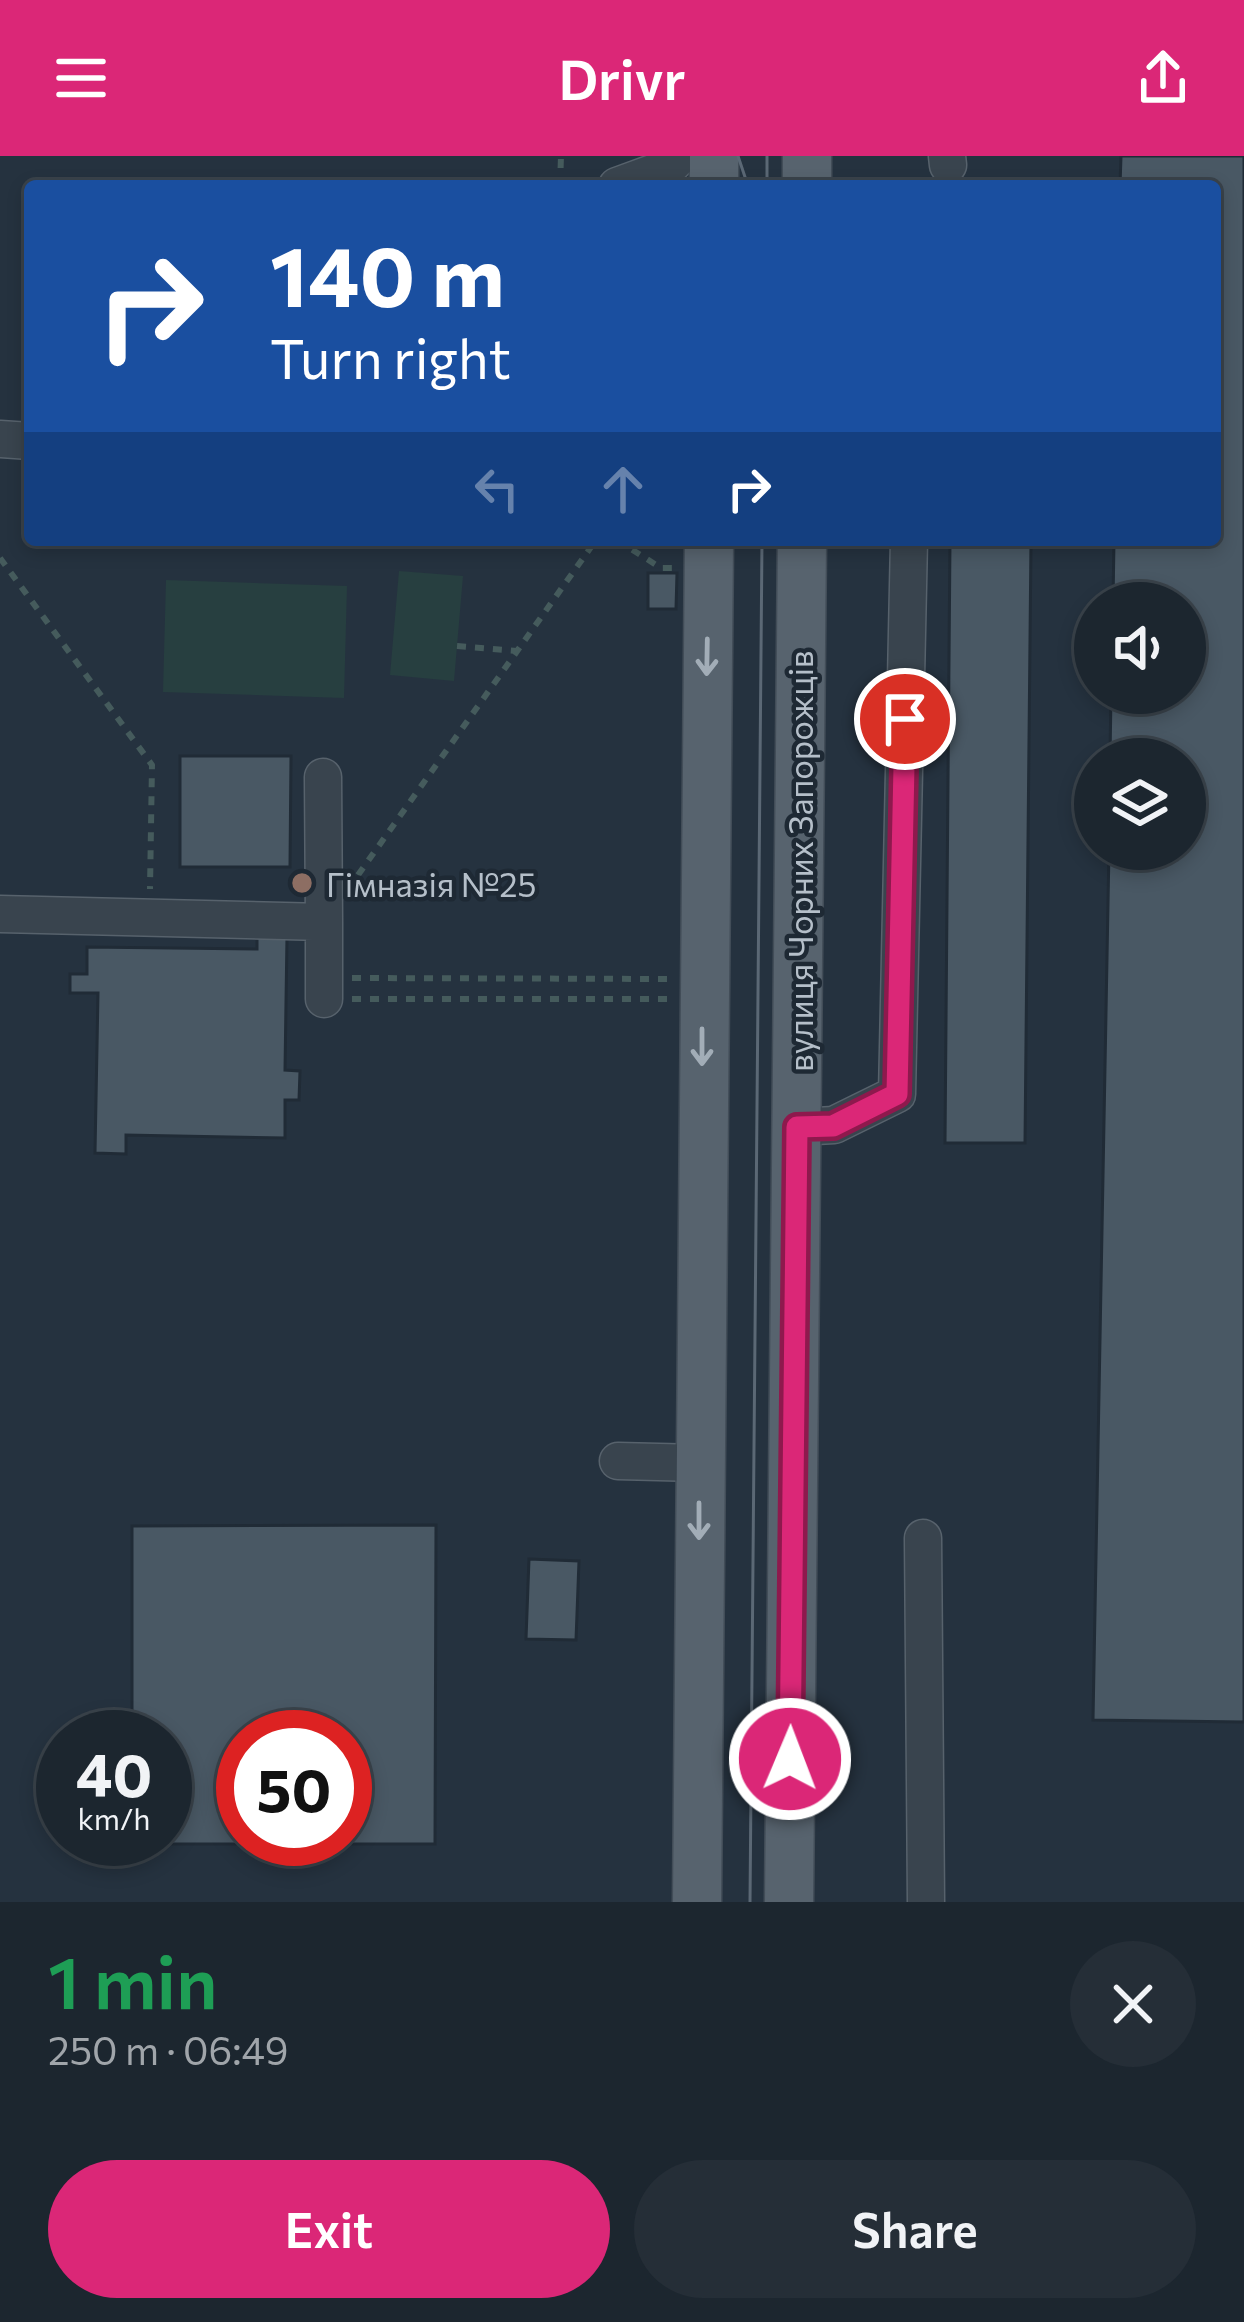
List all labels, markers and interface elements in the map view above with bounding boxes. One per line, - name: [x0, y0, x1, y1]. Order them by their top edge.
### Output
- icon: menu: [48, 45, 114, 111]
- text: Drivr: [558, 45, 686, 111]
- icon: share: [1130, 45, 1196, 111]
- text: 140 m: [270, 222, 505, 324]
- icon: right: [72, 228, 228, 384]
- text: Turn right: [270, 324, 511, 390]
- icon: left: [464, 456, 530, 522]
- icon: ahead: [590, 456, 656, 522]
- icon: right: [716, 456, 782, 522]
- map controls: [1074, 582, 1206, 870]
- button: sound: [1074, 582, 1206, 714]
- one-way arrow: [696, 637, 718, 676]
- street label: вулиця Чорних Запорожців: [779, 650, 820, 1072]
- pin: [854, 668, 956, 770]
- icon: arrive: [872, 686, 938, 752]
- button: layers: [1074, 738, 1206, 870]
- place label: Гімназія №25: [326, 863, 537, 904]
- marker: Гімназія №25: [289, 870, 315, 896]
- one-way arrow: [691, 1027, 713, 1066]
- one-way arrow: [688, 1501, 710, 1540]
- position arrow: [727, 1696, 853, 1822]
- speed limit sign: 50: [216, 1710, 372, 1866]
- text: 40: [76, 1736, 152, 1809]
- text: km/h: [78, 1799, 150, 1836]
- text: 1 min: [48, 1936, 218, 2024]
- button: close: [1070, 1941, 1196, 2067]
- text: 250 m · 06:49: [48, 2025, 289, 2073]
- button: Exit: [48, 2160, 610, 2298]
- button: Share: [634, 2160, 1196, 2298]

